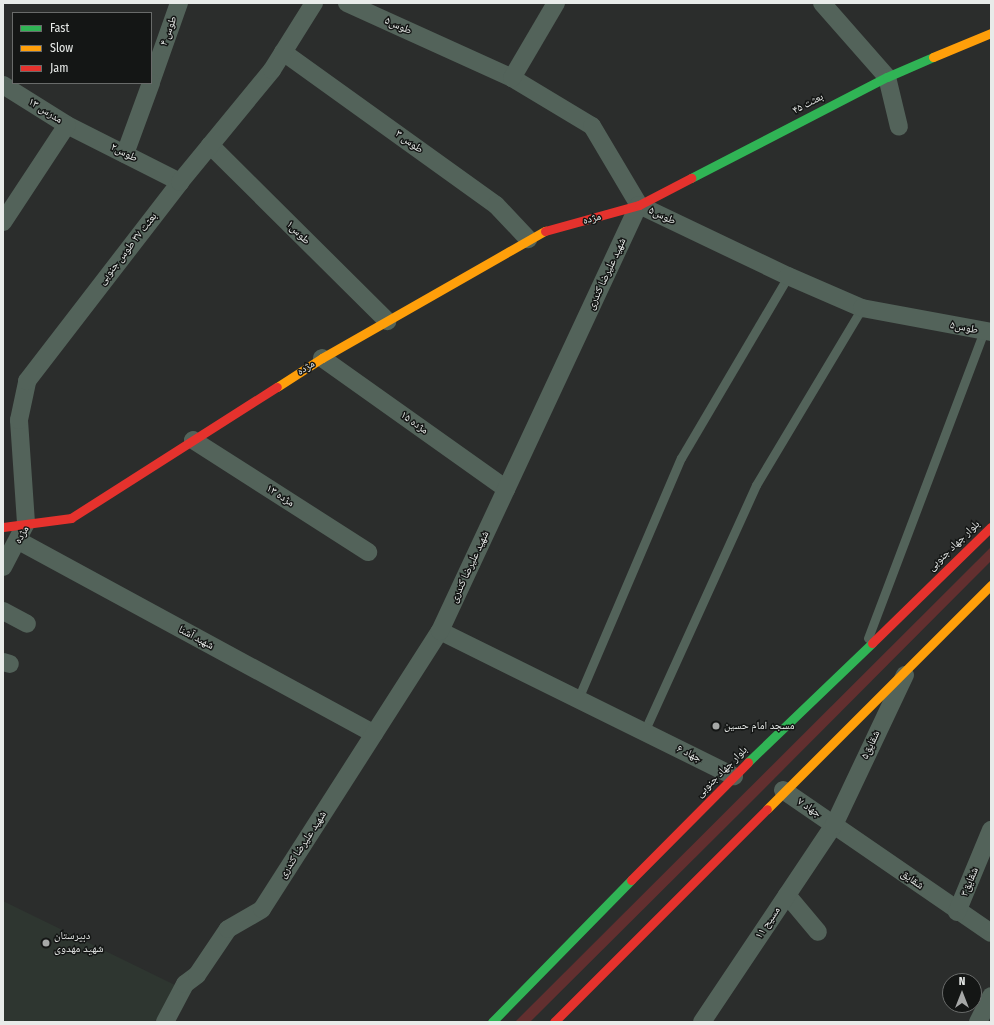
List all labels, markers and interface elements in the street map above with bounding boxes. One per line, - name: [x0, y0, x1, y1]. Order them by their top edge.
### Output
- legend: [12, 12, 152, 84]
- street label: طوس ۴: [157, 14, 181, 48]
- street label: طوس۵: [382, 14, 414, 38]
- text: Fast: [50, 21, 69, 35]
- text: Slow: [50, 41, 73, 55]
- text: Jam: [50, 61, 68, 75]
- street label: بعثت ۴۵: [790, 90, 826, 118]
- street label: مدرس ۱۳: [25, 95, 65, 127]
- street label: طوس ۳: [393, 128, 425, 156]
- street label: طوس۲: [108, 141, 140, 165]
- street label: طوس۵: [646, 204, 678, 228]
- street label: بعثت ۳۷ طوس جنوبی: [96, 210, 160, 288]
- street label: مژده: [581, 210, 603, 228]
- street label: طوس۱: [283, 218, 313, 248]
- street label: شهید علیرضا کندری: [585, 236, 629, 312]
- street label: طوس۵: [949, 319, 979, 337]
- street label: مژده: [295, 358, 317, 378]
- street label: مژده ۱۵: [398, 409, 430, 437]
- street label: مژده ۱۳: [263, 482, 297, 510]
- street label: بلوار جهاد جنوبی: [925, 518, 983, 574]
- street label: مژده: [12, 524, 32, 546]
- street label: شهید علیرضا کندری: [448, 529, 492, 605]
- street label: شهبد آشنا: [176, 623, 216, 653]
- place label: مسجد امام حسین: [724, 719, 794, 733]
- marker: مسجد امام حسین: [711, 721, 721, 731]
- street label: شقایق۵: [859, 729, 883, 761]
- street label: جهاد ۶: [674, 742, 704, 766]
- street label: بلوار جهاد جنوبی: [694, 744, 750, 800]
- street label: جهاد ۷: [795, 795, 823, 821]
- street label: شهید علیرضا کندری: [276, 809, 330, 881]
- street label: شقایق۳: [958, 866, 982, 898]
- street label: شقایق: [898, 867, 926, 893]
- street label: مسیح ۱۱: [752, 904, 784, 942]
- place label: دبیرستان شهید مهدوی: [54, 930, 104, 956]
- marker: دبیرستان شهید مهدوی: [41, 938, 51, 948]
- north arrow: [942, 973, 982, 1013]
- text: N: [959, 975, 965, 988]

